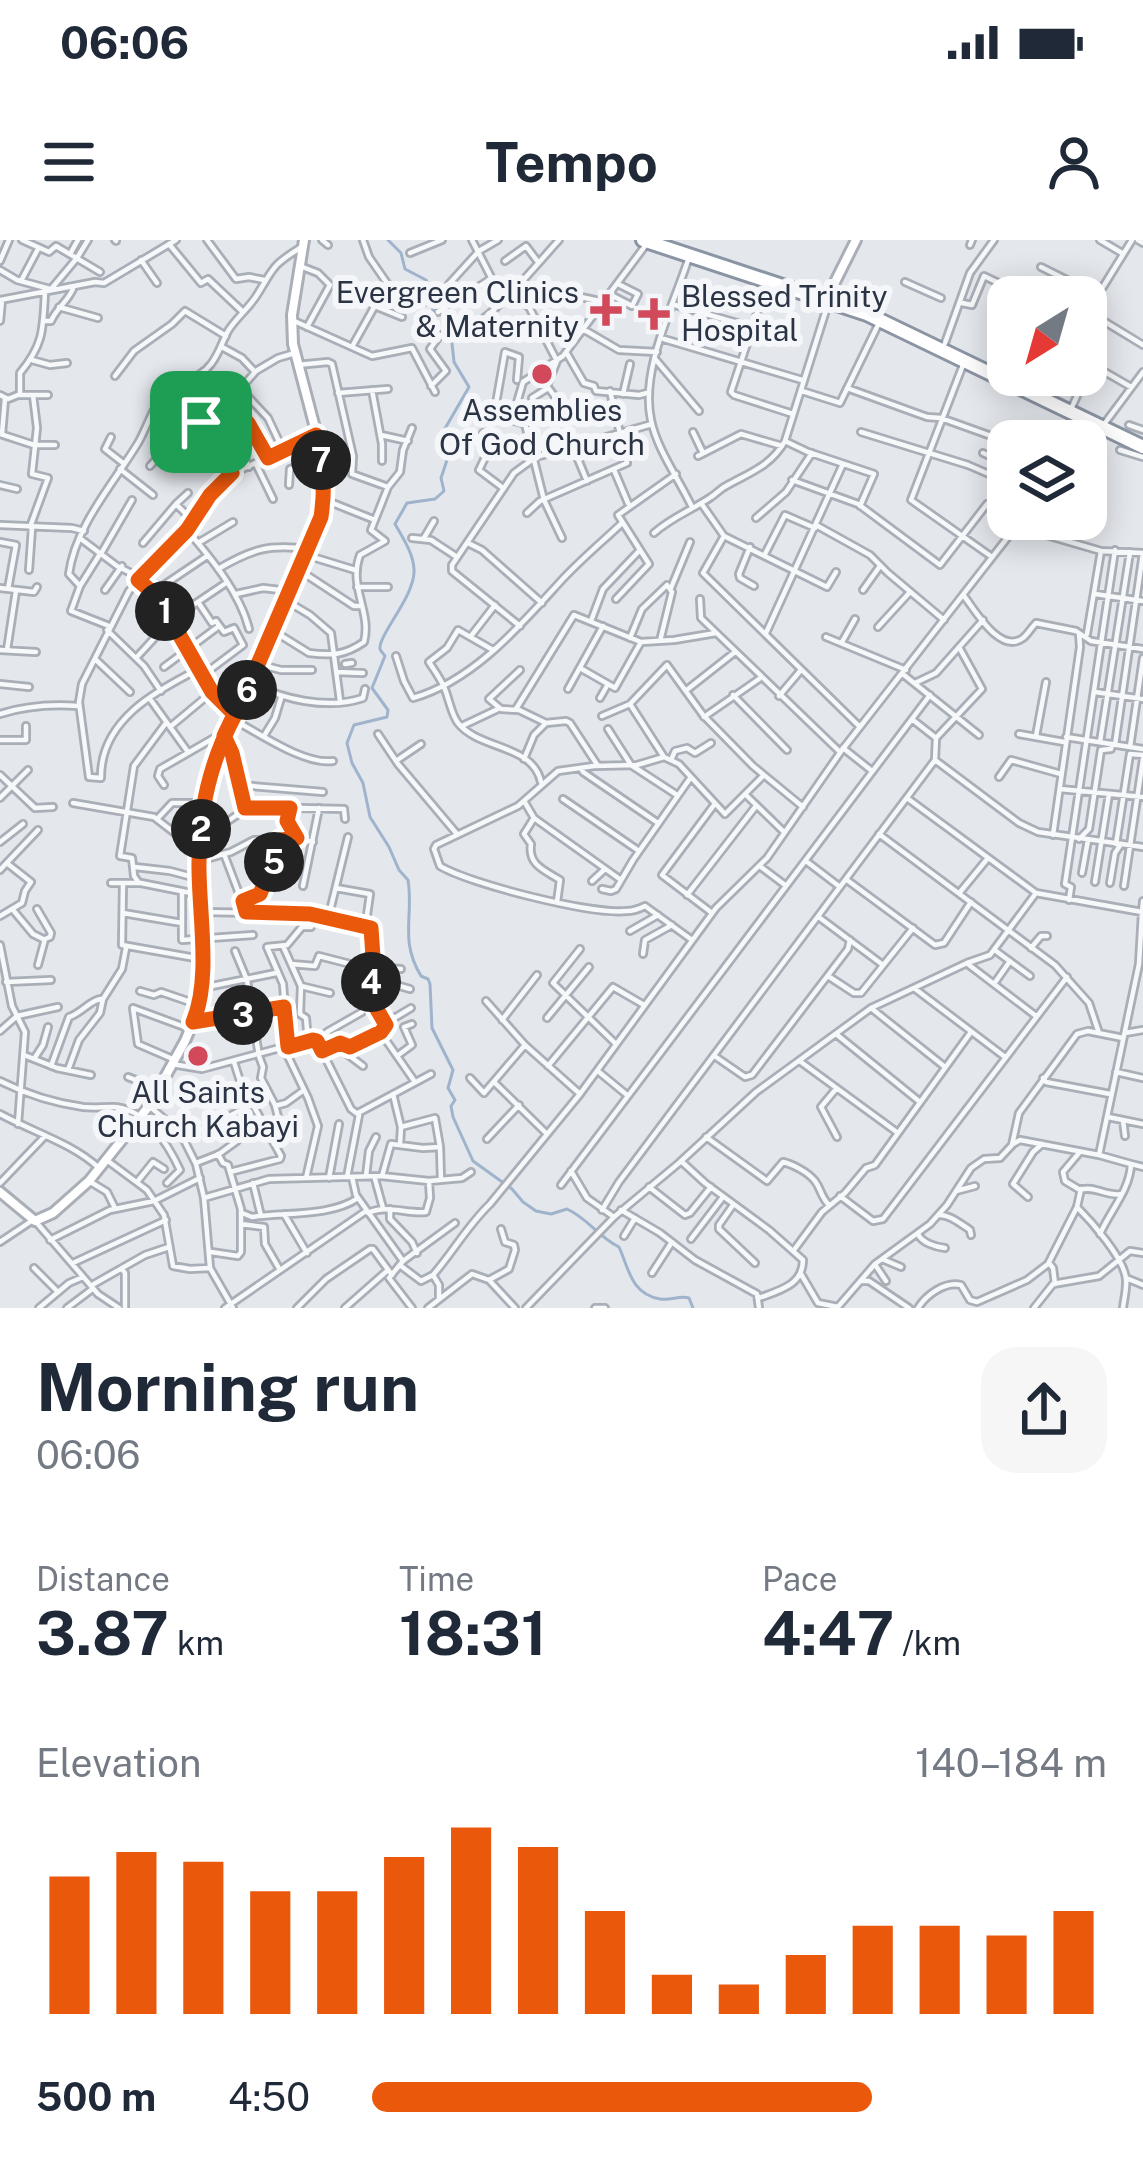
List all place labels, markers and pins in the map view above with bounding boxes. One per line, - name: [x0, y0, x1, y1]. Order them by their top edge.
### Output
- place label: Evergreen Clinics & Maternity: [336, 274, 579, 344]
- place label: Blessed Trinity Hospital: [681, 278, 887, 348]
- marker: Evergreen Clinics & Maternity: [590, 294, 622, 326]
- marker: Blessed Trinity Hospital: [638, 298, 670, 330]
- marker: Assemblies Of God Church: [529, 361, 555, 387]
- pin: [150, 371, 252, 473]
- place label: Assemblies Of God Church: [439, 392, 645, 462]
- pin: 7: [291, 430, 351, 490]
- pin: 1: [135, 581, 195, 641]
- pin: 6: [217, 660, 277, 720]
- pin: 2: [171, 799, 231, 859]
- pin: 5: [244, 832, 304, 892]
- pin: 4: [341, 952, 401, 1012]
- pin: 3: [213, 985, 273, 1045]
- marker: All Saints Church Kabayi: [185, 1043, 211, 1069]
- place label: All Saints Church Kabayi: [97, 1074, 299, 1144]

